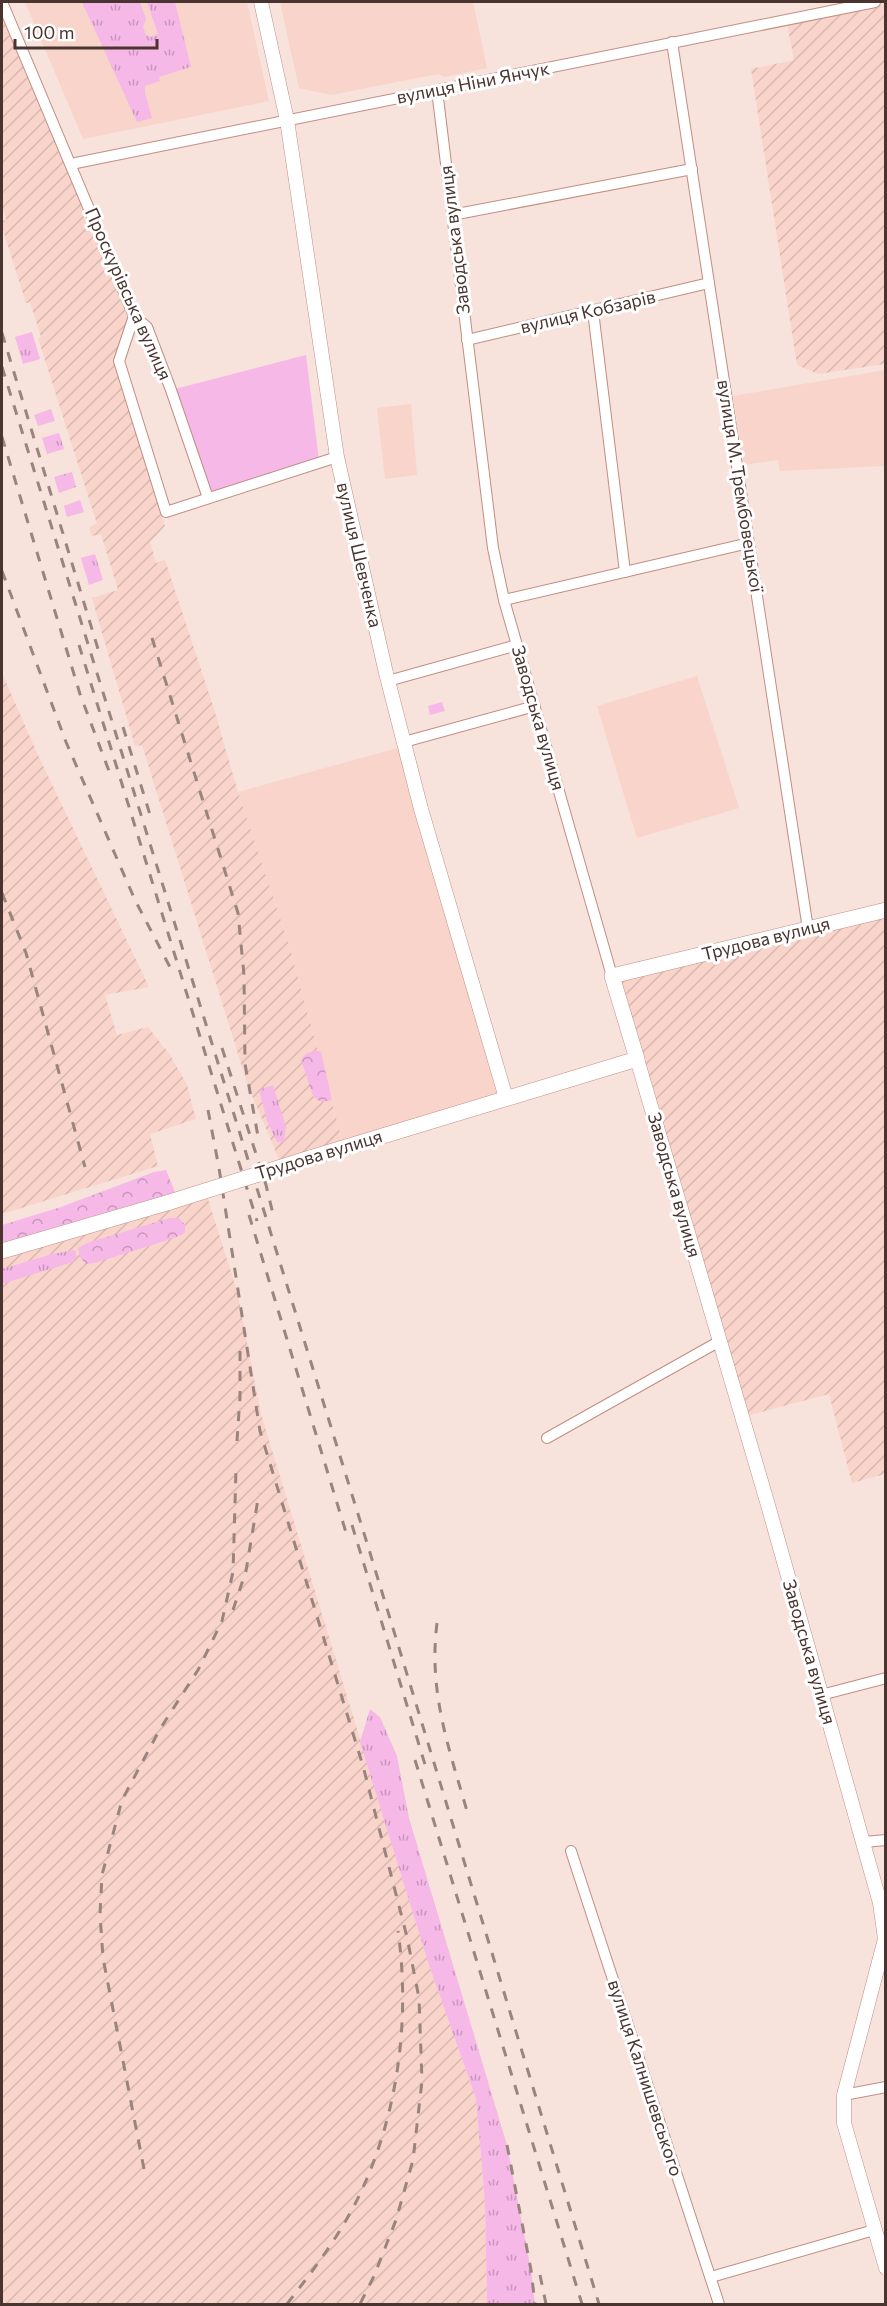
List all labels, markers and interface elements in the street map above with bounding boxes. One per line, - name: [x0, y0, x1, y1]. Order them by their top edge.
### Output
- scale bar: [15, 12, 158, 50]
- text: 100 m: [24, 21, 74, 43]
- street label: вулиця Ніни Янчук: [395, 56, 551, 108]
- street label: Заводська вулиця: [434, 164, 474, 316]
- street label: Проскурівська вулиця: [81, 204, 177, 383]
- street label: вулиця Кобзарів: [518, 285, 658, 337]
- street label: вулиця М. Трембовецької: [713, 378, 769, 594]
- street label: вулиця Шевченка: [333, 480, 387, 630]
- street label: Заводська вулиця: [508, 643, 570, 793]
- street label: Трудова вулиця: [699, 911, 832, 965]
- street label: Заводська вулиця: [644, 1110, 706, 1260]
- street label: Трудова вулиця: [253, 1124, 385, 1184]
- street label: Заводська вулиця: [779, 1577, 841, 1727]
- street label: вулиця Калнишевського: [604, 1977, 688, 2179]

